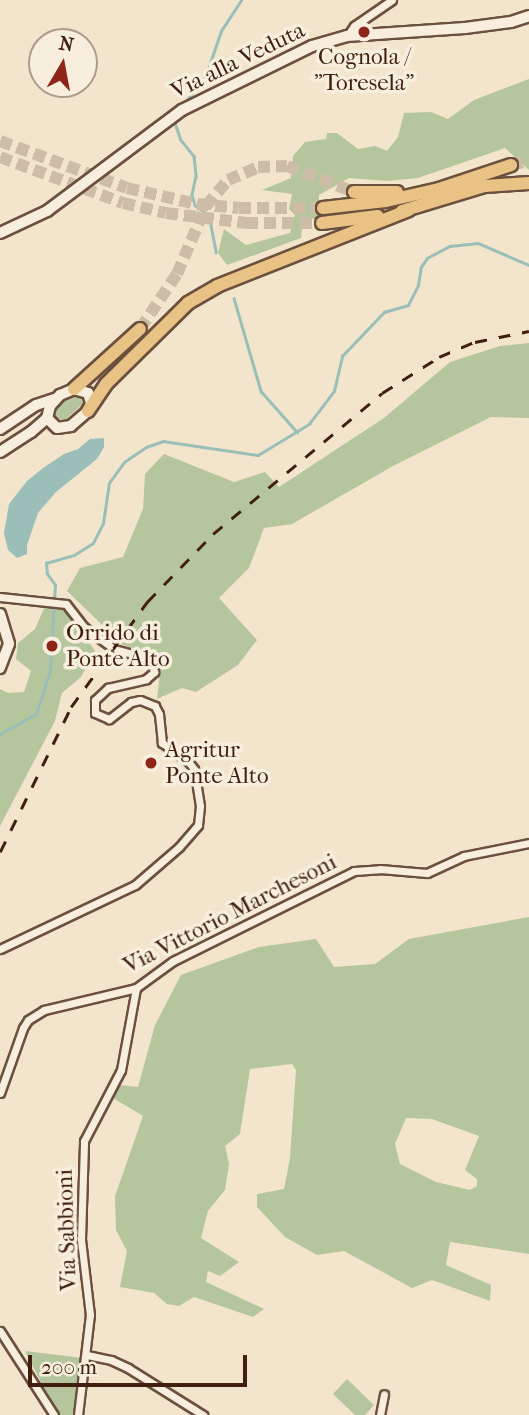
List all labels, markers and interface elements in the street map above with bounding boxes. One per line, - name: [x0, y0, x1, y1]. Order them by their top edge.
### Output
- street label: Via alla Veduta: [167, 17, 309, 105]
- marker: Cognola / "Toresela": [356, 24, 372, 40]
- north arrow: [28, 28, 98, 98]
- text: N: [57, 32, 75, 56]
- place label: Cognola / "Toresela": [314, 43, 414, 97]
- place label: Orrido di Ponte Alto: [66, 619, 170, 673]
- marker: Orrido di Ponte Alto: [44, 638, 60, 654]
- place label: Agritur Ponte Alto: [165, 736, 269, 790]
- marker: Agritur Ponte Alto: [143, 755, 159, 771]
- street label: Via Vittorio Marchesoni: [119, 848, 341, 980]
- street label: Via Sabbioni: [51, 1169, 83, 1291]
- scale bar: [32, 1342, 250, 1386]
- text: 200 m: [41, 1355, 97, 1379]

